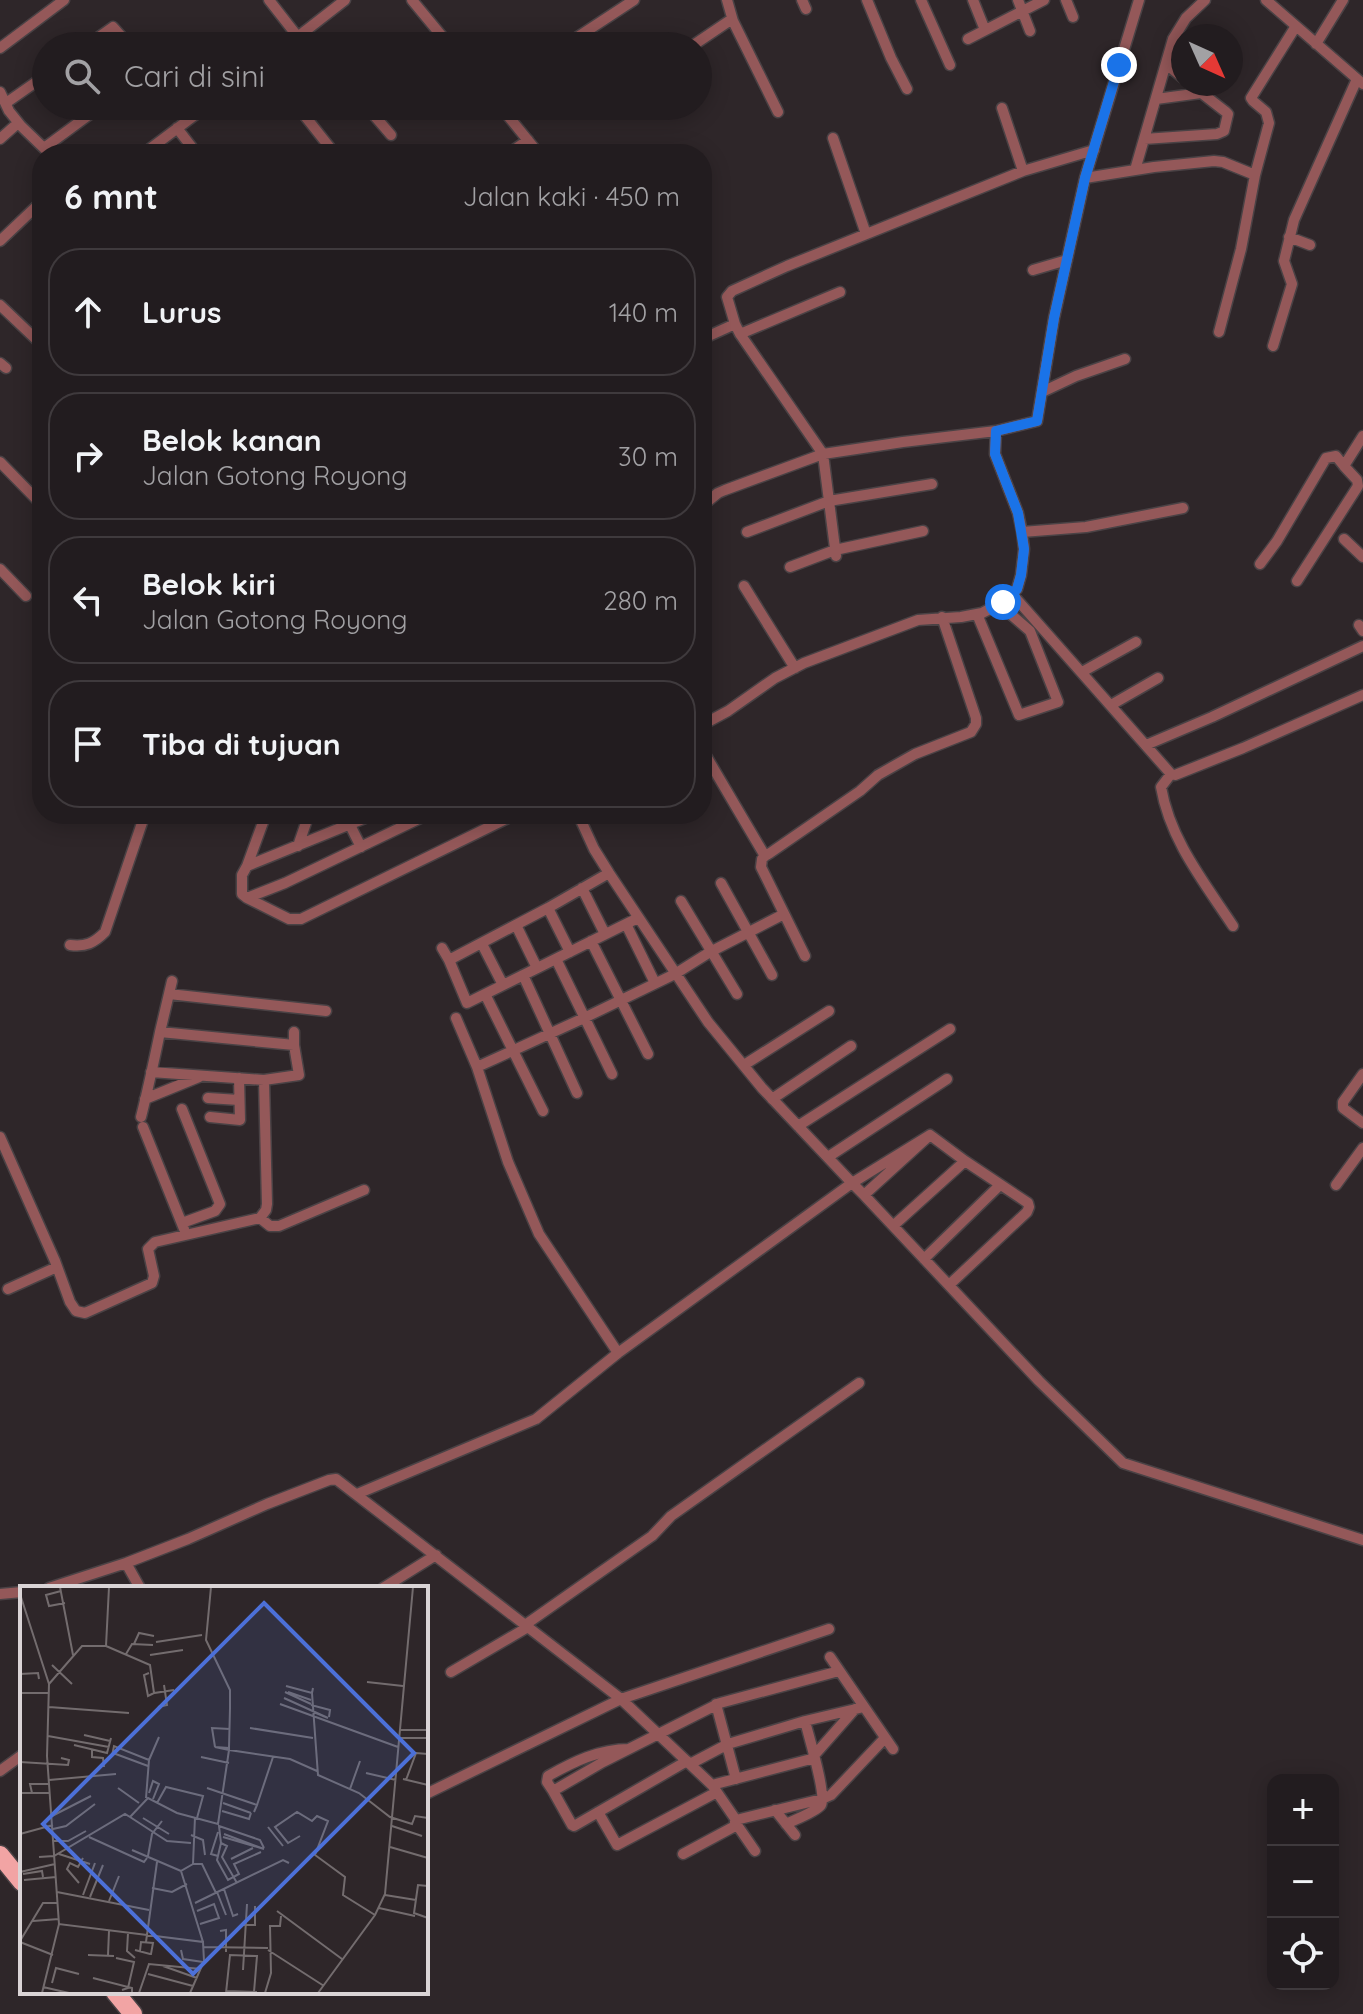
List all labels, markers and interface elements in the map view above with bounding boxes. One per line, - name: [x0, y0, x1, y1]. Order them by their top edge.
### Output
- north arrow: [1171, 24, 1243, 96]
- search box: [32, 32, 712, 120]
- route end: [1101, 47, 1137, 83]
- icon: search: [60, 54, 104, 98]
- text: Cari di sini: [124, 57, 265, 95]
- text: 6 mnt: [64, 175, 158, 218]
- text: Jalan kaki · 450 m: [463, 180, 680, 213]
- icon: ahead: [66, 290, 110, 334]
- text: Lurus: [142, 293, 222, 331]
- text: 140 m: [609, 296, 678, 329]
- text: Belok kanan: [142, 421, 322, 459]
- icon: right: [66, 434, 110, 478]
- text: 30 m: [618, 440, 678, 473]
- text: Jalan Gotong Royong: [142, 459, 408, 492]
- text: Belok kiri: [142, 565, 276, 603]
- icon: left: [66, 578, 110, 622]
- text: 280 m: [603, 584, 678, 617]
- route start: [985, 584, 1021, 620]
- text: Jalan Gotong Royong: [142, 603, 408, 636]
- icon: arrive: [66, 722, 110, 766]
- text: Tiba di tujuan: [142, 725, 341, 763]
- inset map: [20, 1586, 428, 1994]
- map controls: [1267, 1774, 1339, 1990]
- button: +: [1267, 1774, 1339, 1846]
- button: −: [1267, 1846, 1339, 1918]
- button: locate: [1267, 1918, 1339, 1990]

